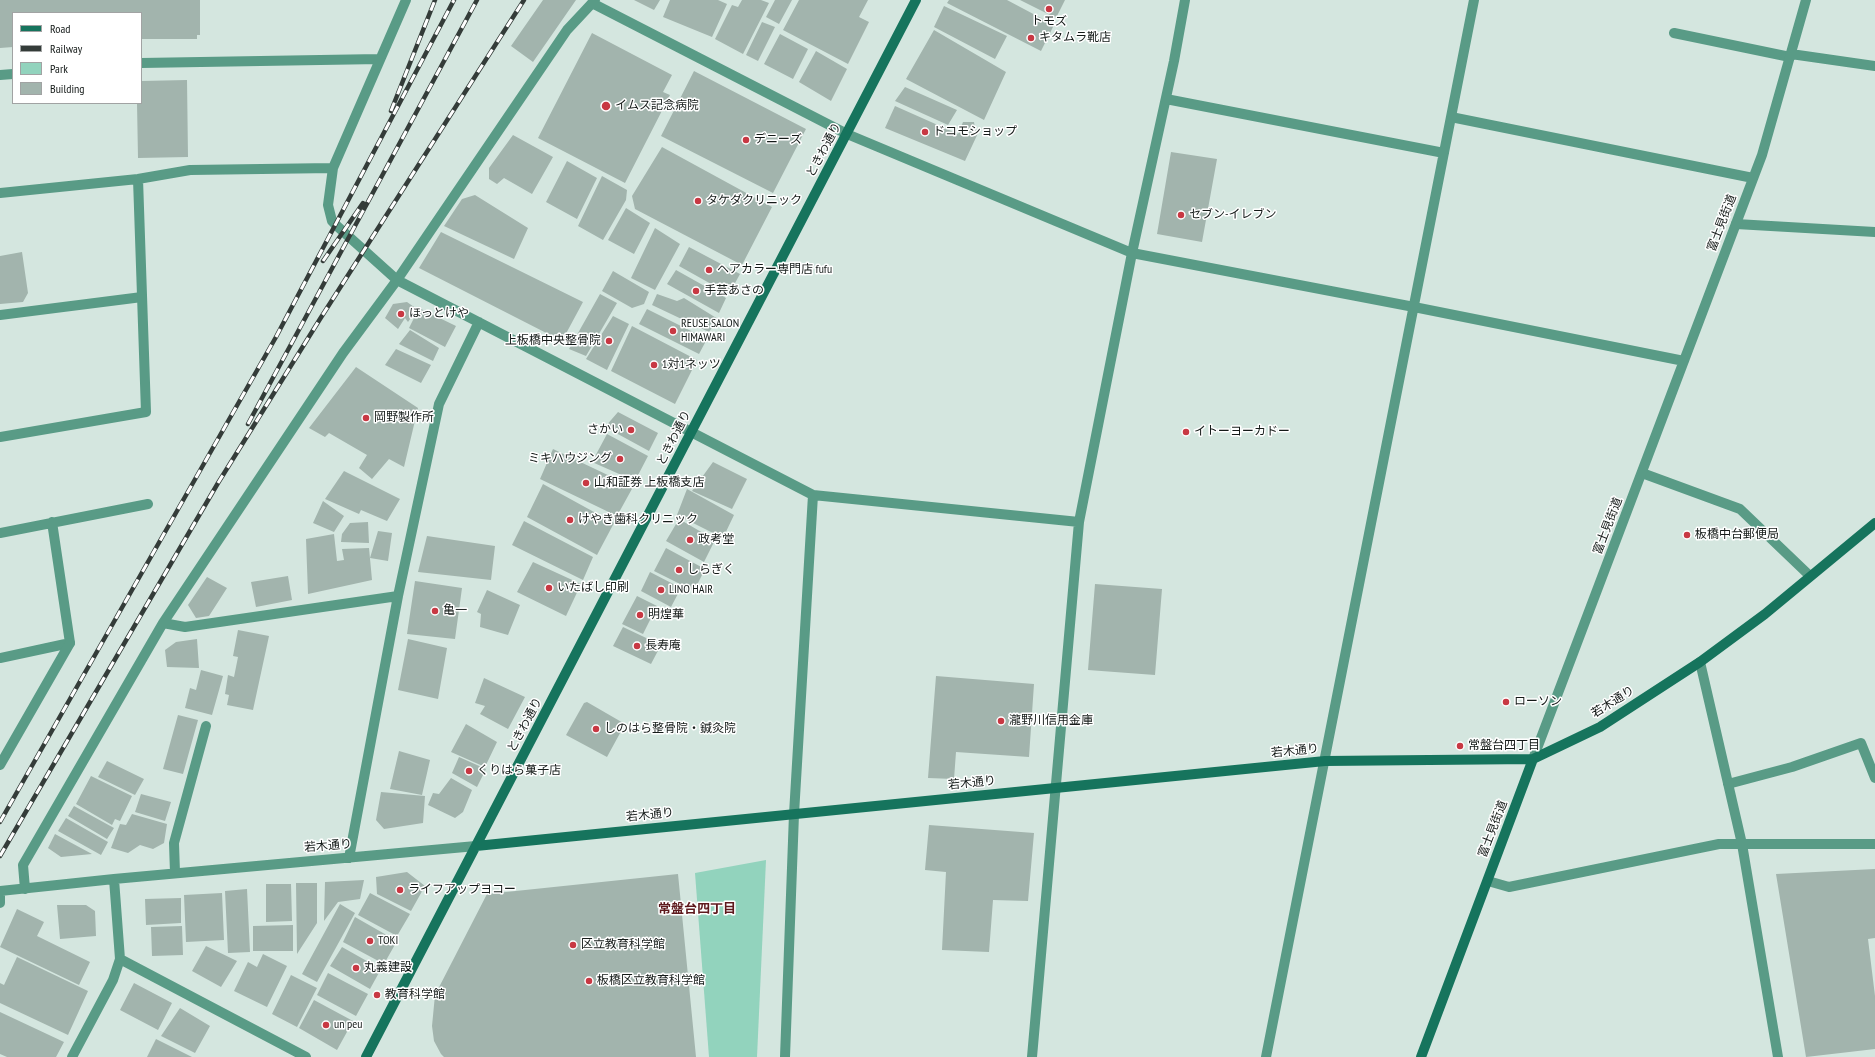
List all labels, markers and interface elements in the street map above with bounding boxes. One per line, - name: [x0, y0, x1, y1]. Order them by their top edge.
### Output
- marker: トモズ: [1044, 4, 1054, 14]
- legend: [12, 12, 142, 104]
- place label: トモズ: [1031, 15, 1067, 29]
- text: Road: [50, 21, 70, 36]
- place label: キタムラ靴店: [1039, 31, 1111, 45]
- marker: キタムラ靴店: [1026, 33, 1036, 43]
- text: Railway: [50, 41, 82, 56]
- text: Park: [50, 61, 68, 76]
- text: Building: [50, 81, 85, 96]
- place label: イムス記念病院: [615, 99, 699, 113]
- marker: イムス記念病院: [600, 100, 612, 112]
- street label: ときわ通り: [804, 120, 844, 180]
- place label: ドコモショップ: [933, 125, 1017, 139]
- marker: ドコモショップ: [920, 127, 930, 137]
- place label: デニーズ: [754, 133, 802, 147]
- marker: デニーズ: [741, 135, 751, 145]
- street label: 富士見街道: [1705, 192, 1739, 254]
- place label: タケダクリニック: [706, 194, 802, 208]
- marker: タケダクリニック: [693, 196, 703, 206]
- place label: セブン-イレブン: [1189, 208, 1276, 222]
- marker: セブン-イレブン: [1176, 210, 1186, 220]
- place label: ヘアカラー専門店 fufu: [717, 263, 832, 277]
- marker: ヘアカラー専門店 fufu: [704, 265, 714, 275]
- place label: 手芸あさの: [704, 284, 764, 298]
- marker: 手芸あさの: [691, 286, 701, 296]
- place label: ほっとけや: [409, 307, 469, 321]
- marker: ほっとけや: [396, 309, 406, 319]
- place label: REUSE SALON HIMAWARI: [681, 317, 739, 345]
- marker: REUSE SALON HIMAWARI: [668, 326, 678, 336]
- place label: 上板橋中央整骨院: [505, 334, 601, 348]
- marker: 上板橋中央整骨院: [604, 336, 614, 346]
- place label: 1対1ネッツ: [662, 358, 721, 372]
- marker: 1対1ネッツ: [649, 360, 659, 370]
- street label: ときわ通り: [654, 408, 694, 468]
- place label: 岡野製作所: [374, 411, 434, 425]
- marker: 岡野製作所: [361, 413, 371, 423]
- place label: さかい: [587, 423, 623, 437]
- marker: さかい: [626, 425, 636, 435]
- place label: イトーヨーカドー: [1194, 425, 1290, 439]
- marker: イトーヨーカドー: [1181, 427, 1191, 437]
- place label: ミキハウジング: [528, 452, 612, 466]
- marker: ミキハウジング: [615, 454, 625, 464]
- place label: 山和証券 上板橋支店: [594, 476, 705, 490]
- marker: 山和証券 上板橋支店: [581, 478, 591, 488]
- street label: 富士見街道: [1591, 495, 1625, 557]
- place label: けやき歯科クリニック: [578, 513, 698, 527]
- marker: けやき歯科クリニック: [565, 515, 575, 525]
- place label: 板橋中台郵便局: [1695, 528, 1779, 542]
- marker: 板橋中台郵便局: [1682, 530, 1692, 540]
- place label: 政考堂: [698, 533, 734, 547]
- marker: 政考堂: [685, 535, 695, 545]
- place label: しらぎく: [687, 563, 735, 577]
- marker: しらぎく: [674, 565, 684, 575]
- place label: いたばし印刷: [557, 581, 629, 595]
- marker: いたばし印刷: [544, 583, 554, 593]
- place label: LINO HAIR: [669, 583, 713, 597]
- marker: LINO HAIR: [656, 585, 666, 595]
- place label: 亀一: [443, 604, 467, 618]
- marker: 亀一: [430, 606, 440, 616]
- place label: 明煌華: [648, 608, 684, 622]
- marker: 明煌華: [635, 610, 645, 620]
- place label: 長寿庵: [645, 639, 681, 653]
- marker: 長寿庵: [632, 641, 642, 651]
- street label: 若木通り: [1589, 683, 1637, 721]
- street label: ときわ通り: [505, 695, 545, 755]
- place label: ローソン: [1514, 695, 1562, 709]
- marker: ローソン: [1501, 697, 1511, 707]
- place label: 瀧野川信用金庫: [1009, 714, 1093, 728]
- marker: 瀧野川信用金庫: [996, 716, 1006, 726]
- place label: しのはら整骨院・鍼灸院: [604, 722, 736, 736]
- marker: しのはら整骨院・鍼灸院: [591, 724, 601, 734]
- place label: 常盤台四丁目: [1468, 739, 1540, 753]
- street label: 若木通り: [1270, 741, 1320, 761]
- marker: 常盤台四丁目: [1455, 741, 1465, 751]
- place label: くりはら菓子店: [477, 764, 561, 778]
- marker: くりはら菓子店: [464, 766, 474, 776]
- street label: 若木通り: [947, 773, 997, 793]
- street label: 富士見街道: [1476, 798, 1510, 860]
- street label: 若木通り: [625, 805, 675, 825]
- street label: 若木通り: [303, 837, 353, 855]
- place label: ライフアップヨコー: [408, 883, 516, 897]
- marker: ライフアップヨコー: [395, 885, 405, 895]
- district label: 常盤台四丁目: [658, 901, 736, 917]
- place label: TOKI: [378, 934, 398, 948]
- marker: TOKI: [365, 936, 375, 946]
- place label: 区立教育科学館: [581, 938, 665, 952]
- marker: 区立教育科学館: [568, 940, 578, 950]
- place label: 丸義建設: [364, 961, 412, 975]
- marker: 丸義建設: [351, 963, 361, 973]
- place label: 板橋区立教育科学館: [597, 974, 705, 988]
- marker: 板橋区立教育科学館: [584, 976, 594, 986]
- place label: 教育科学館: [385, 988, 445, 1002]
- marker: 教育科学館: [372, 990, 382, 1000]
- place label: un peu: [334, 1018, 362, 1032]
- marker: un peu: [321, 1020, 331, 1030]

